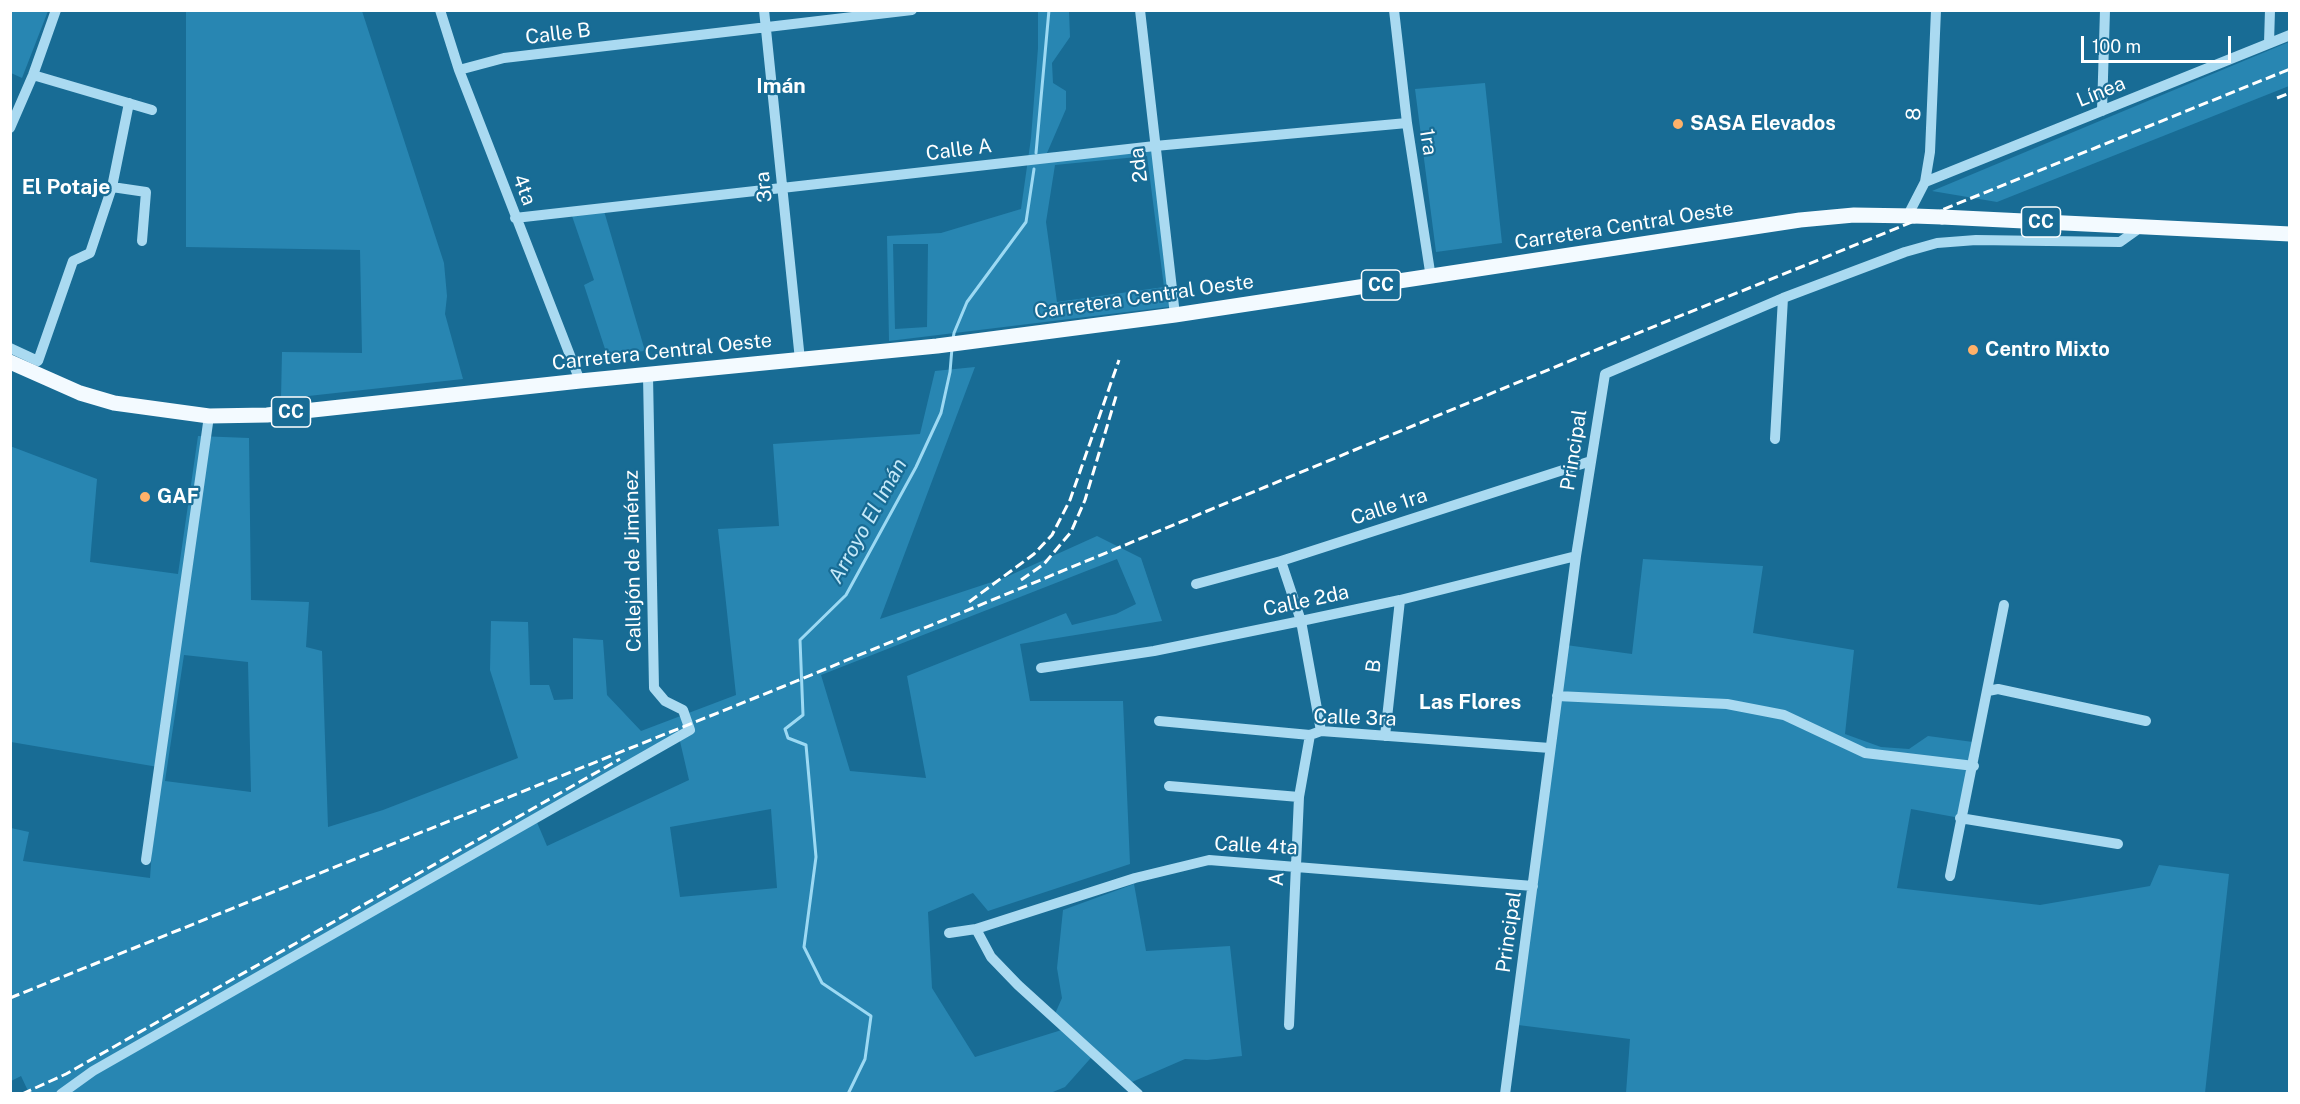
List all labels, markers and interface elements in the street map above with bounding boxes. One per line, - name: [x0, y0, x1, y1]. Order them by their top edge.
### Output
- street label: Calle B: [524, 18, 592, 50]
- scale bar: [2084, 24, 2234, 62]
- text: 100 m: [2092, 36, 2141, 57]
- street label: Línea: [2073, 71, 2129, 113]
- district label: Imán: [756, 74, 806, 100]
- street label: 8: [1902, 107, 1926, 121]
- place label: SASA Elevados: [1690, 112, 1836, 136]
- marker: SASA Elevados: [1671, 117, 1685, 131]
- street label: 1ra: [1414, 127, 1442, 157]
- street label: Calle A: [925, 134, 993, 166]
- street label: 2da: [1125, 146, 1153, 184]
- street label: 3ra: [750, 170, 778, 204]
- street label: 4ta: [507, 171, 541, 209]
- district label: El Potaje: [22, 175, 110, 201]
- street label: Carretera Central Oeste: [1513, 197, 1735, 255]
- road number: CC: [2022, 207, 2060, 237]
- street label: Carretera Central Oeste: [1033, 270, 1255, 324]
- road number: CC: [1362, 270, 1400, 300]
- street label: Carretera Central Oeste: [551, 329, 773, 375]
- place label: Centro Mixto: [1985, 338, 2110, 362]
- marker: Centro Mixto: [1966, 343, 1980, 357]
- road number: CC: [272, 397, 310, 427]
- street label: Principal: [1556, 408, 1592, 492]
- water label: Arroyo El Imán: [823, 454, 913, 588]
- street label: Callejón de Jiménez: [619, 470, 647, 652]
- street label: Calle 1ra: [1348, 483, 1430, 531]
- place label: GAF: [157, 485, 199, 509]
- marker: GAF: [138, 490, 152, 504]
- street label: Calle 2da: [1261, 580, 1351, 622]
- street label: B: [1361, 658, 1387, 674]
- district label: Las Flores: [1419, 690, 1521, 716]
- street label: Calle 3ra: [1313, 705, 1397, 731]
- street label: Calle 4ta: [1214, 832, 1298, 860]
- street label: A: [1265, 871, 1289, 887]
- street label: Principal: [1491, 890, 1527, 974]

